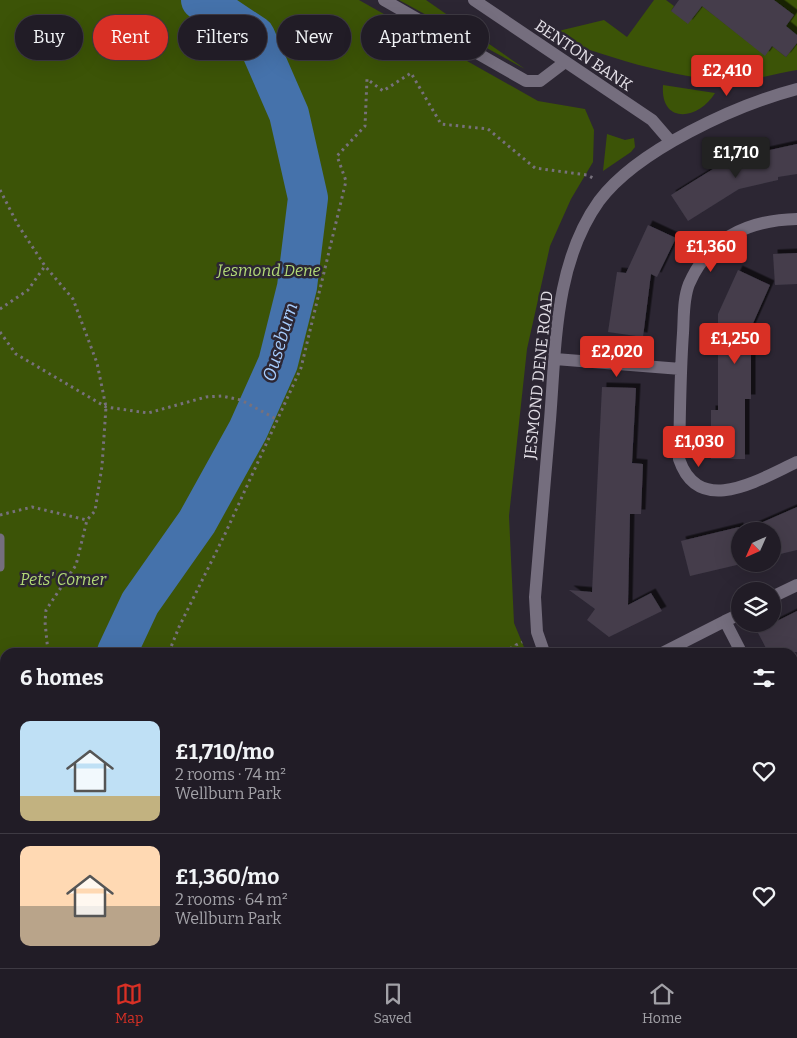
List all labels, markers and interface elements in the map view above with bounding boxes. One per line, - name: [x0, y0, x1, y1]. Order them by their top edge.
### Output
- chip: Buy: [15, 15, 83, 60]
- chip: Rent: [93, 15, 168, 60]
- chip: Filters: [178, 15, 267, 60]
- chip: New: [277, 15, 351, 60]
- chip: Apartment: [361, 15, 489, 60]
- street label: BENTON BANK: [531, 16, 637, 95]
- pin: £2,410: [686, 54, 768, 97]
- text: £2,410: [702, 61, 752, 80]
- pin: £1,710: [695, 136, 777, 179]
- text: £1,710: [713, 143, 759, 162]
- pin: £1,360: [670, 230, 752, 273]
- text: £1,360: [686, 237, 736, 256]
- park label: Jesmond Dene: [215, 261, 321, 280]
- street label: JESMOND DENE ROAD: [520, 290, 557, 461]
- water label: Ouseburn: [258, 300, 302, 384]
- pin: £1,250: [694, 322, 776, 365]
- text: £1,250: [710, 329, 760, 348]
- pin: £2,020: [576, 336, 658, 378]
- text: £2,020: [591, 342, 643, 361]
- pin: £1,030: [658, 426, 740, 468]
- text: £1,030: [674, 432, 724, 451]
- north arrow: [731, 522, 781, 572]
- map controls: [731, 522, 781, 632]
- park label: Pets' Corner: [20, 570, 107, 589]
- button: layers: [731, 582, 781, 632]
- icon: filters: [750, 664, 778, 692]
- text: 6 homes: [20, 665, 104, 691]
- text: £1,710/mo: [175, 739, 274, 765]
- icon: home: [60, 741, 120, 801]
- icon: heart: [750, 757, 778, 785]
- text: 2 rooms · 74 m²: [175, 765, 286, 784]
- text: Wellburn Park: [175, 784, 281, 803]
- text: £1,360/mo: [175, 864, 279, 890]
- icon: home: [60, 866, 120, 926]
- icon: heart: [750, 882, 778, 910]
- text: 2 rooms · 64 m²: [175, 890, 288, 909]
- text: Wellburn Park: [175, 909, 281, 928]
- tab: Map: [115, 980, 143, 1027]
- tab: Saved: [373, 980, 412, 1027]
- tab: Home: [642, 980, 682, 1027]

